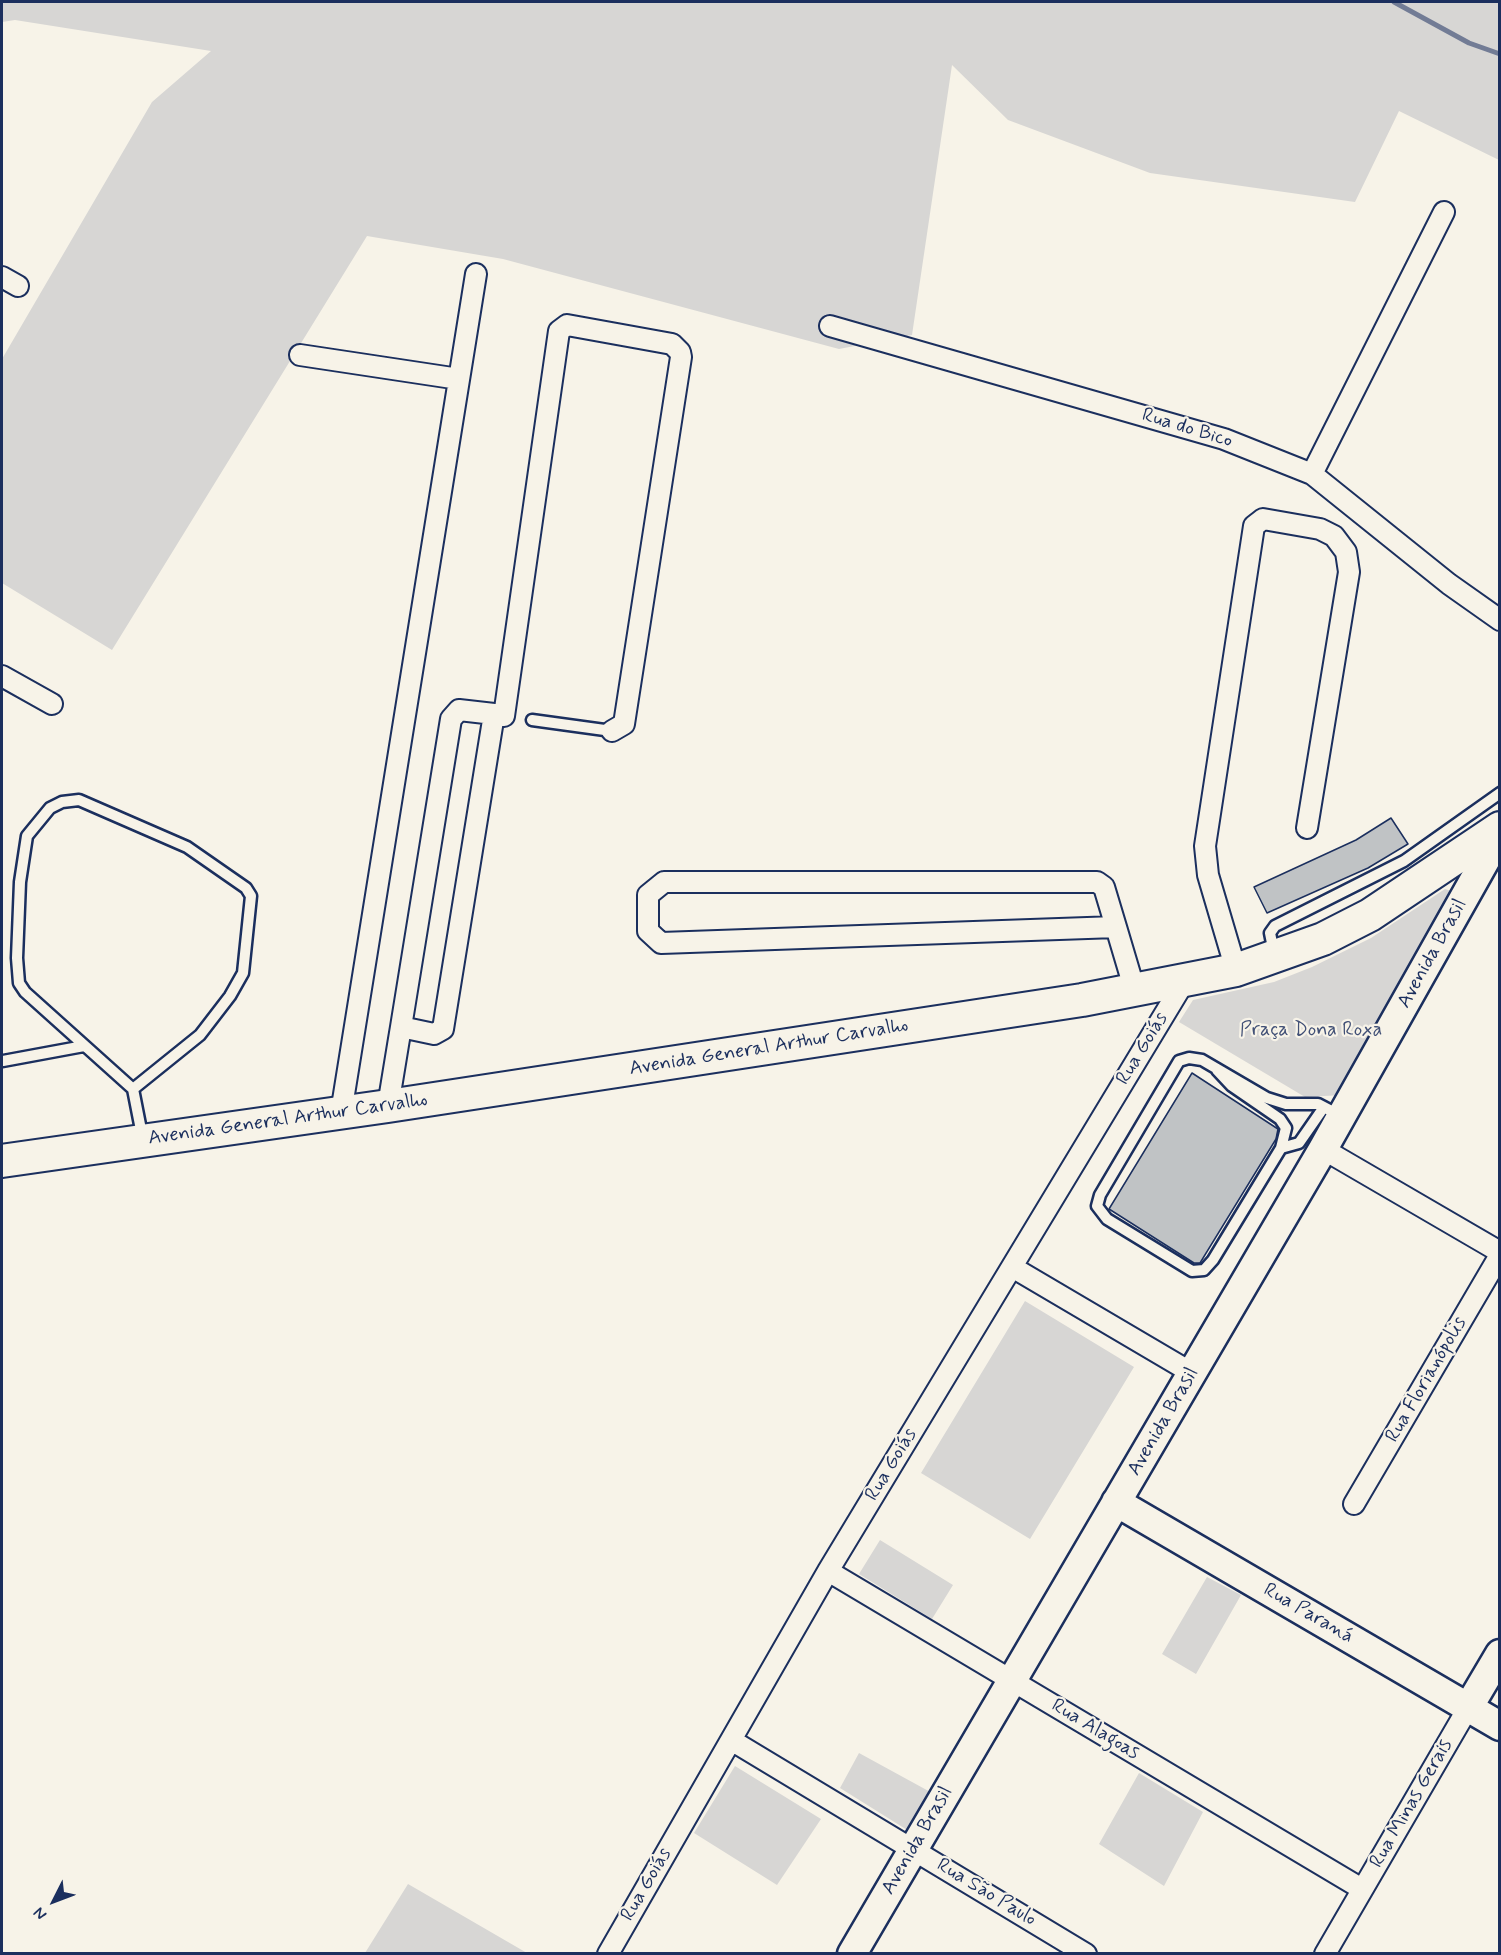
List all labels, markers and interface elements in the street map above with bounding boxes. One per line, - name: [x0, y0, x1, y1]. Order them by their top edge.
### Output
- street label: Rua do Bico: [1139, 404, 1235, 454]
- street label: Avenida Brasil: [1393, 895, 1473, 1013]
- street label: Rua Goiás: [1112, 1008, 1174, 1090]
- street label: Avenida General Arthur Carvalho: [628, 1014, 910, 1082]
- park label: Praça Dona Roxa: [1240, 1019, 1382, 1043]
- street label: Avenida General Arthur Carvalho: [147, 1088, 429, 1152]
- street label: Rua Florianópolis: [1381, 1313, 1473, 1447]
- street label: Avenida Brasil: [1123, 1364, 1205, 1480]
- street label: Rua Goiás: [861, 1424, 923, 1506]
- street label: Rua Paraná: [1259, 1579, 1357, 1649]
- street label: Rua Alagoas: [1047, 1694, 1143, 1766]
- street label: Rua Minas Gerais: [1365, 1735, 1459, 1873]
- street label: Avenida Brasil: [877, 1783, 959, 1899]
- street label: Rua Goiás: [616, 1844, 678, 1926]
- street label: Rua São Paulo: [932, 1854, 1040, 1932]
- north arrow: [24, 1871, 84, 1931]
- text: N: [29, 1902, 52, 1924]

